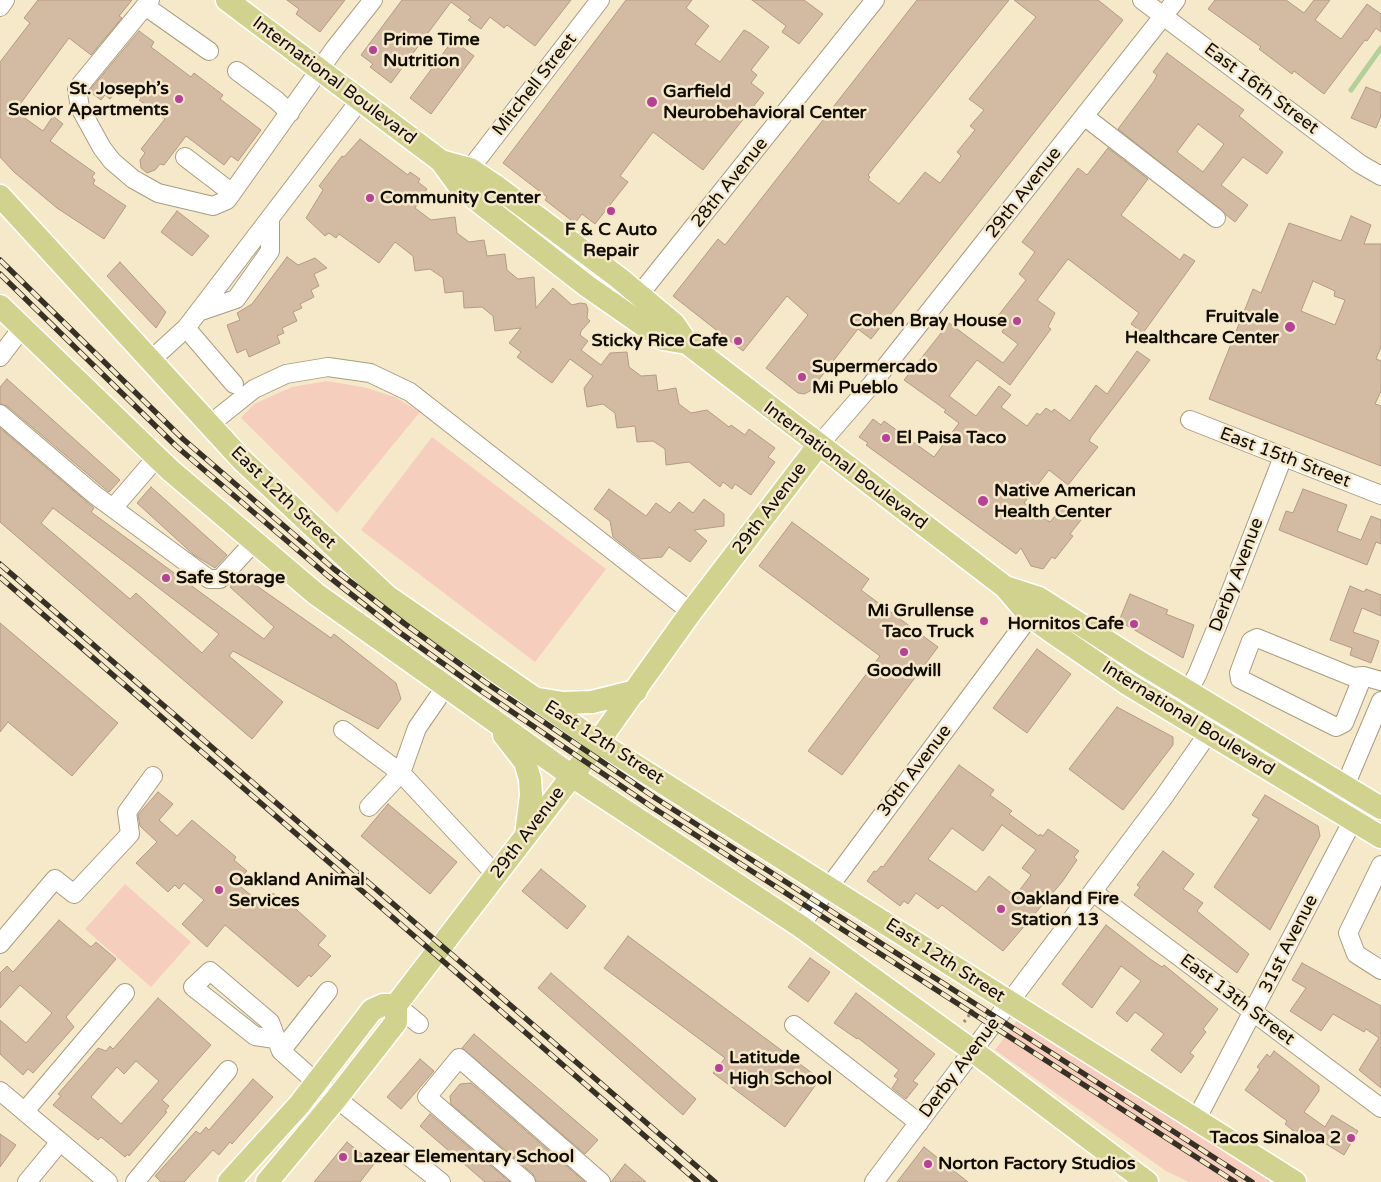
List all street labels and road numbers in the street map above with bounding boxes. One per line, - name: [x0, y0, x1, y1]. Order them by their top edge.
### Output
- street label: International Boulevard: [248, 12, 420, 150]
- street label: Mitchell Street: [488, 29, 582, 141]
- street label: East 16th Street: [1199, 39, 1323, 139]
- street label: 28th Avenue: [687, 134, 773, 232]
- street label: 29th Avenue: [982, 143, 1066, 243]
- street label: International Boulevard: [759, 397, 931, 535]
- street label: East 15th Street: [1217, 423, 1353, 493]
- street label: East 12th Street: [226, 442, 340, 554]
- street label: 29th Avenue: [728, 459, 812, 559]
- street label: Derby Avenue: [1205, 515, 1269, 635]
- street label: International Boulevard: [1098, 657, 1278, 781]
- street label: East 12th Street: [540, 696, 668, 790]
- street label: 30th Avenue: [873, 721, 957, 821]
- street label: 29th Avenue: [486, 783, 570, 883]
- street label: 31st Avenue: [1255, 891, 1323, 997]
- street label: East 12th Street: [881, 914, 1009, 1008]
- street label: East 13th Street: [1175, 950, 1299, 1050]
- street label: Derby Avenue: [915, 1013, 1005, 1123]

